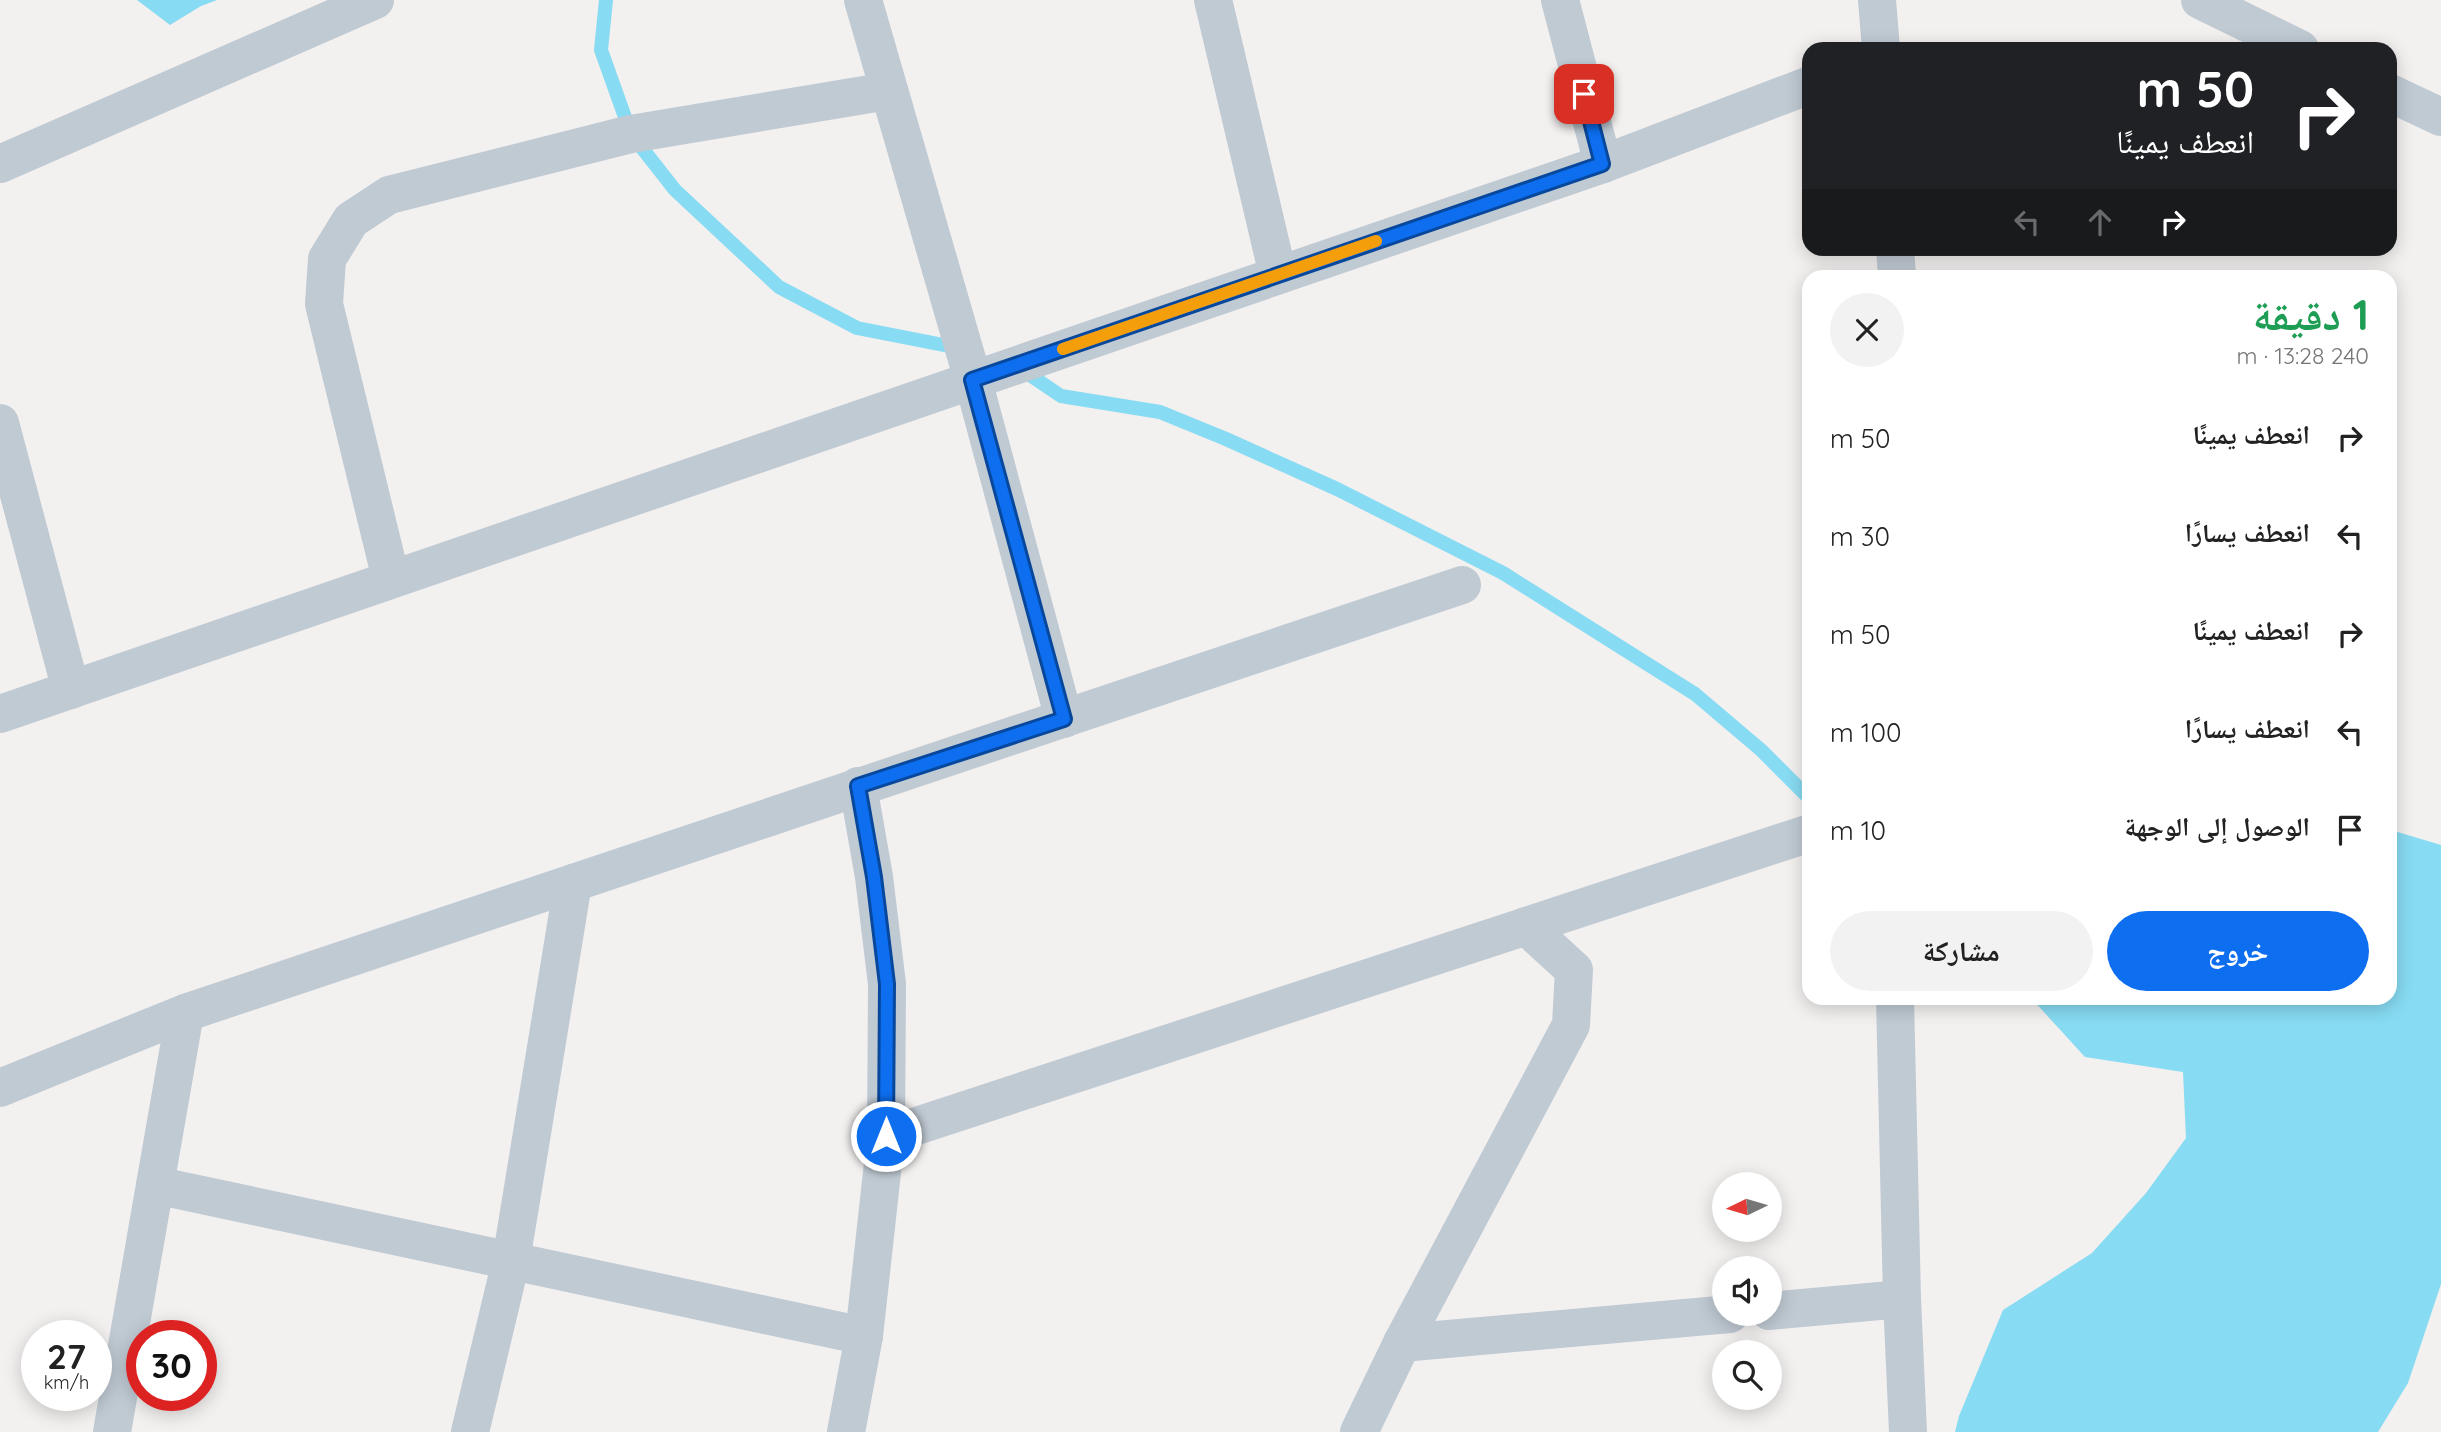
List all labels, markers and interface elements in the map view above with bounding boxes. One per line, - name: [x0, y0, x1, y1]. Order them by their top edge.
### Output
- text: 50 m: [2137, 58, 2254, 119]
- pin: [1554, 64, 1614, 124]
- icon: right: [2278, 70, 2369, 161]
- icon: arrive: [1565, 75, 1603, 113]
- text: انعطف يمينًا: [2116, 121, 2254, 161]
- icon: left: [2008, 203, 2046, 241]
- icon: ahead: [2081, 203, 2119, 241]
- icon: right: [2154, 203, 2192, 241]
- text: 1 دقيقة: [2253, 288, 2369, 341]
- button: close: [1830, 293, 1904, 367]
- text: 240 m · 13:28: [2236, 341, 2369, 370]
- text: انعطف يمينًا: [2192, 418, 2310, 451]
- icon: right: [2331, 419, 2369, 457]
- text: 50 m: [1830, 422, 1890, 455]
- text: انعطف يسارًا: [2185, 516, 2310, 549]
- icon: left: [2331, 517, 2369, 555]
- text: 30 m: [1830, 520, 1890, 553]
- text: انعطف يمينًا: [2192, 614, 2310, 647]
- icon: right: [2331, 615, 2369, 653]
- text: 50 m: [1830, 618, 1890, 651]
- text: انعطف يسارًا: [2185, 712, 2310, 745]
- icon: left: [2331, 713, 2369, 751]
- text: 100 m: [1830, 716, 1901, 749]
- text: الوصول إلى الوجهة: [2124, 810, 2310, 843]
- icon: arrive: [2331, 811, 2369, 849]
- text: 10 m: [1830, 814, 1886, 847]
- button: مشاركة: [1830, 911, 2093, 991]
- button: خروج: [2107, 911, 2369, 991]
- position arrow: [849, 1099, 923, 1173]
- north arrow: [1712, 1172, 1782, 1242]
- map controls: [1712, 1172, 1782, 1410]
- button: sound: [1712, 1256, 1782, 1326]
- speed limit sign: 30: [126, 1320, 217, 1411]
- text: 27: [47, 1334, 86, 1378]
- button: search: [1712, 1340, 1782, 1410]
- text: km/h: [44, 1371, 89, 1394]

